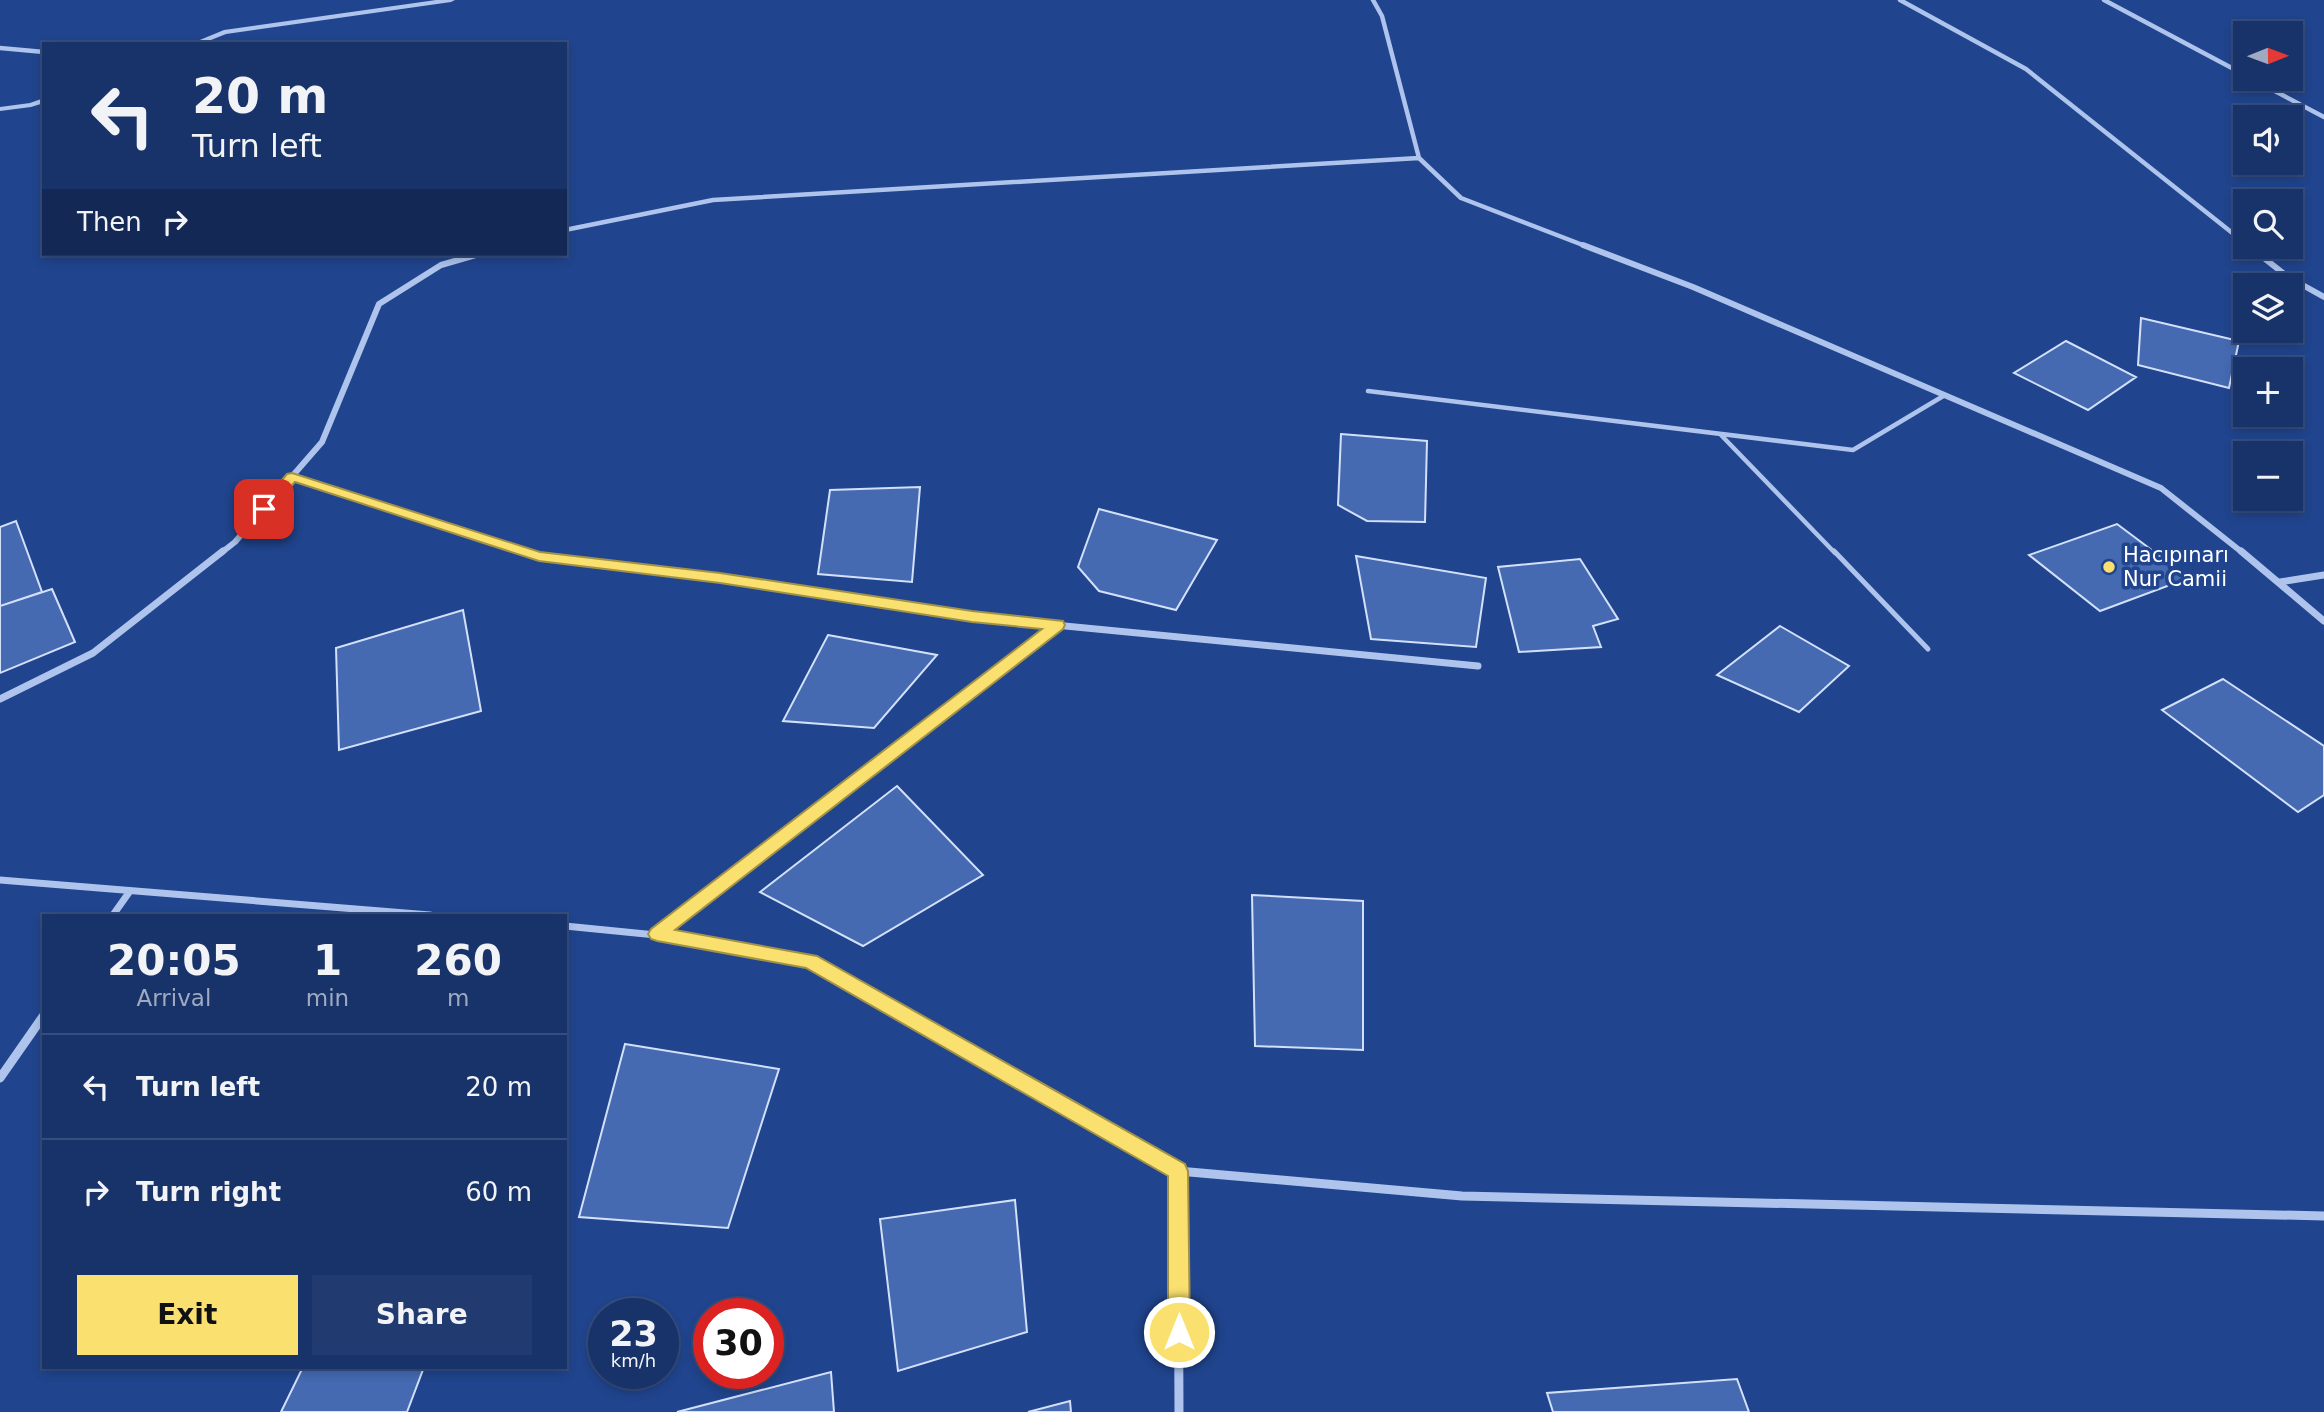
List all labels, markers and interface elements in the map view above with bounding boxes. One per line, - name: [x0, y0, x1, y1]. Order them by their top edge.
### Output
- north arrow: [2233, 21, 2303, 91]
- map controls: [2233, 21, 2303, 511]
- text: 20 m: [192, 68, 328, 125]
- icon: left: [77, 70, 168, 161]
- button: sound: [2233, 105, 2303, 175]
- text: Turn left: [192, 127, 322, 165]
- button: search: [2233, 189, 2303, 259]
- icon: right: [156, 203, 194, 241]
- text: Then: [77, 207, 142, 237]
- button: layers: [2233, 273, 2303, 343]
- button: +: [2233, 357, 2303, 427]
- button: −: [2233, 441, 2303, 511]
- pin: [234, 479, 294, 539]
- icon: arrive: [245, 490, 283, 528]
- place label: Hacıpınarı Nur Camii: [2123, 543, 2229, 591]
- marker: Hacıpınarı Nur Camii: [2101, 559, 2117, 575]
- text: 20:05: [107, 936, 241, 985]
- text: 1: [313, 936, 342, 985]
- text: 260: [414, 936, 502, 985]
- text: Arrival: [137, 985, 211, 1011]
- text: min: [306, 985, 349, 1011]
- text: m: [447, 985, 469, 1011]
- icon: left: [77, 1068, 115, 1106]
- text: Turn left: [136, 1072, 260, 1102]
- text: 20 m: [465, 1072, 532, 1102]
- icon: right: [77, 1173, 115, 1211]
- text: Turn right: [136, 1177, 281, 1207]
- text: 60 m: [465, 1177, 532, 1207]
- button: Exit: [77, 1275, 298, 1355]
- button: Share: [312, 1275, 532, 1355]
- position arrow: [1142, 1295, 1216, 1369]
- speed limit sign: 30: [693, 1298, 784, 1389]
- text: 23: [609, 1314, 658, 1354]
- text: km/h: [611, 1350, 656, 1371]

